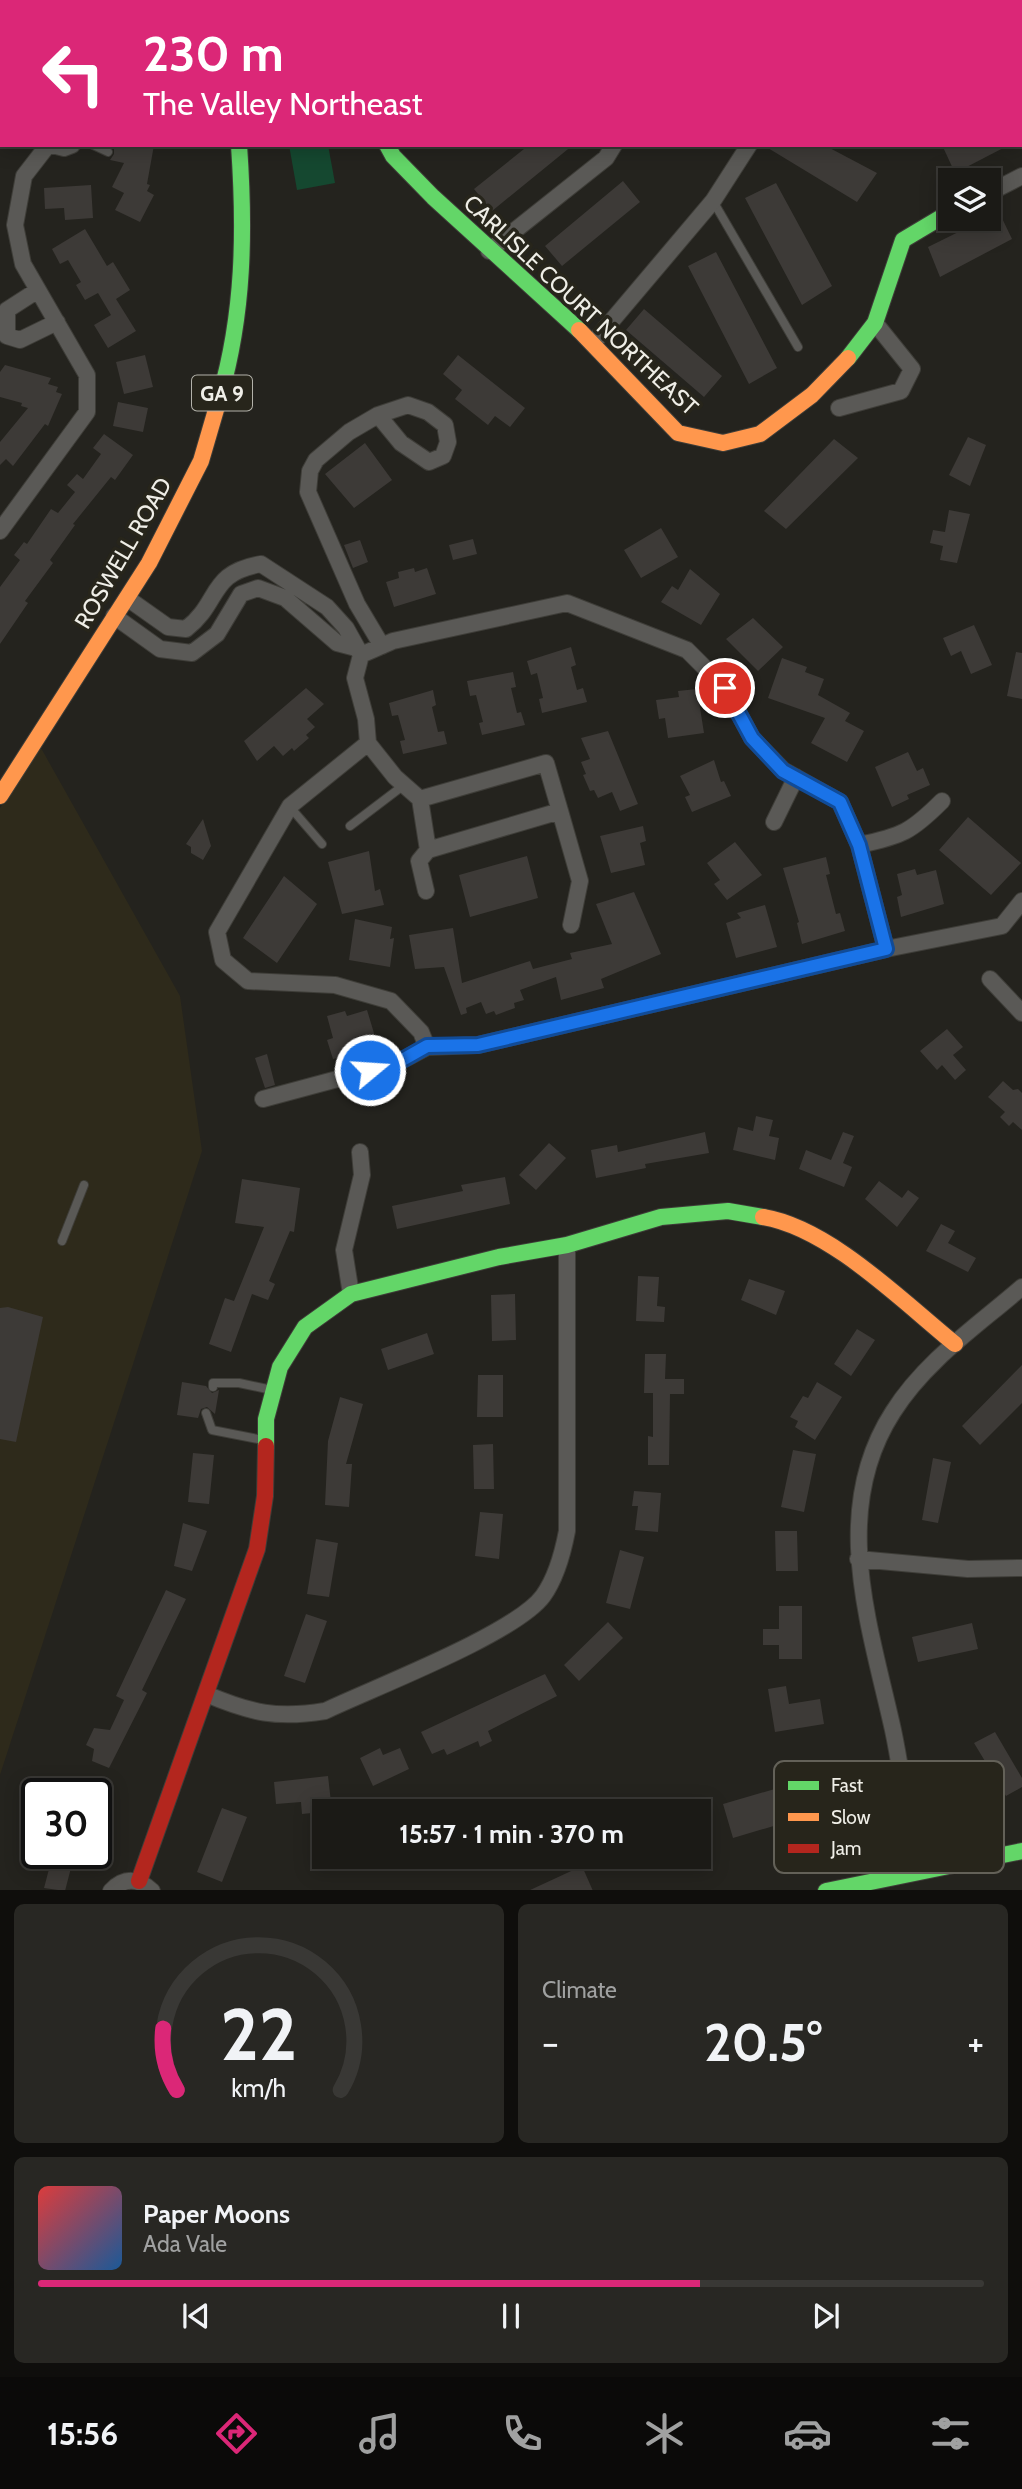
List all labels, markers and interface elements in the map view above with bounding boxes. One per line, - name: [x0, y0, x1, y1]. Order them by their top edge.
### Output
- text: 230 m: [143, 24, 284, 83]
- icon: left: [28, 28, 119, 119]
- text: The Valley Northeast: [143, 84, 423, 123]
- map controls: [938, 168, 1001, 231]
- button: layers: [938, 168, 1001, 231]
- street label: CARLISLE COURT NORTHEAST: [458, 189, 704, 421]
- road number: GA 9: [192, 376, 252, 410]
- street label: ROSWELL ROAD: [68, 472, 178, 634]
- pin: [695, 658, 755, 718]
- icon: arrive: [706, 669, 744, 707]
- position arrow: [333, 1033, 407, 1107]
- legend: [774, 1761, 1004, 1873]
- text: Fast: [831, 1774, 864, 1797]
- speed limit sign: 30: [21, 1778, 112, 1869]
- text: Slow: [831, 1806, 871, 1829]
- text: 15:57 · 1 min · 370 m: [399, 1818, 624, 1850]
- text: Jam: [830, 1837, 861, 1860]
- text: Climate: [542, 1976, 617, 2004]
- text: 22: [220, 1990, 298, 2078]
- text: 20.5°: [704, 2011, 822, 2074]
- text: −: [542, 2019, 559, 2066]
- text: +: [967, 2019, 984, 2066]
- text: km/h: [232, 2072, 286, 2102]
- text: Paper Moons: [143, 2198, 290, 2230]
- text: Ada Vale: [143, 2230, 227, 2258]
- icon: previous: [177, 2297, 215, 2335]
- icon: pause: [492, 2297, 530, 2335]
- icon: next: [807, 2297, 845, 2335]
- icon: directions: [212, 2409, 261, 2458]
- icon: music: [355, 2409, 404, 2458]
- icon: phone: [498, 2409, 547, 2458]
- icon: climate: [640, 2409, 689, 2458]
- icon: car: [783, 2409, 832, 2458]
- icon: filters: [926, 2409, 975, 2458]
- text: 15:56: [47, 2414, 118, 2453]

